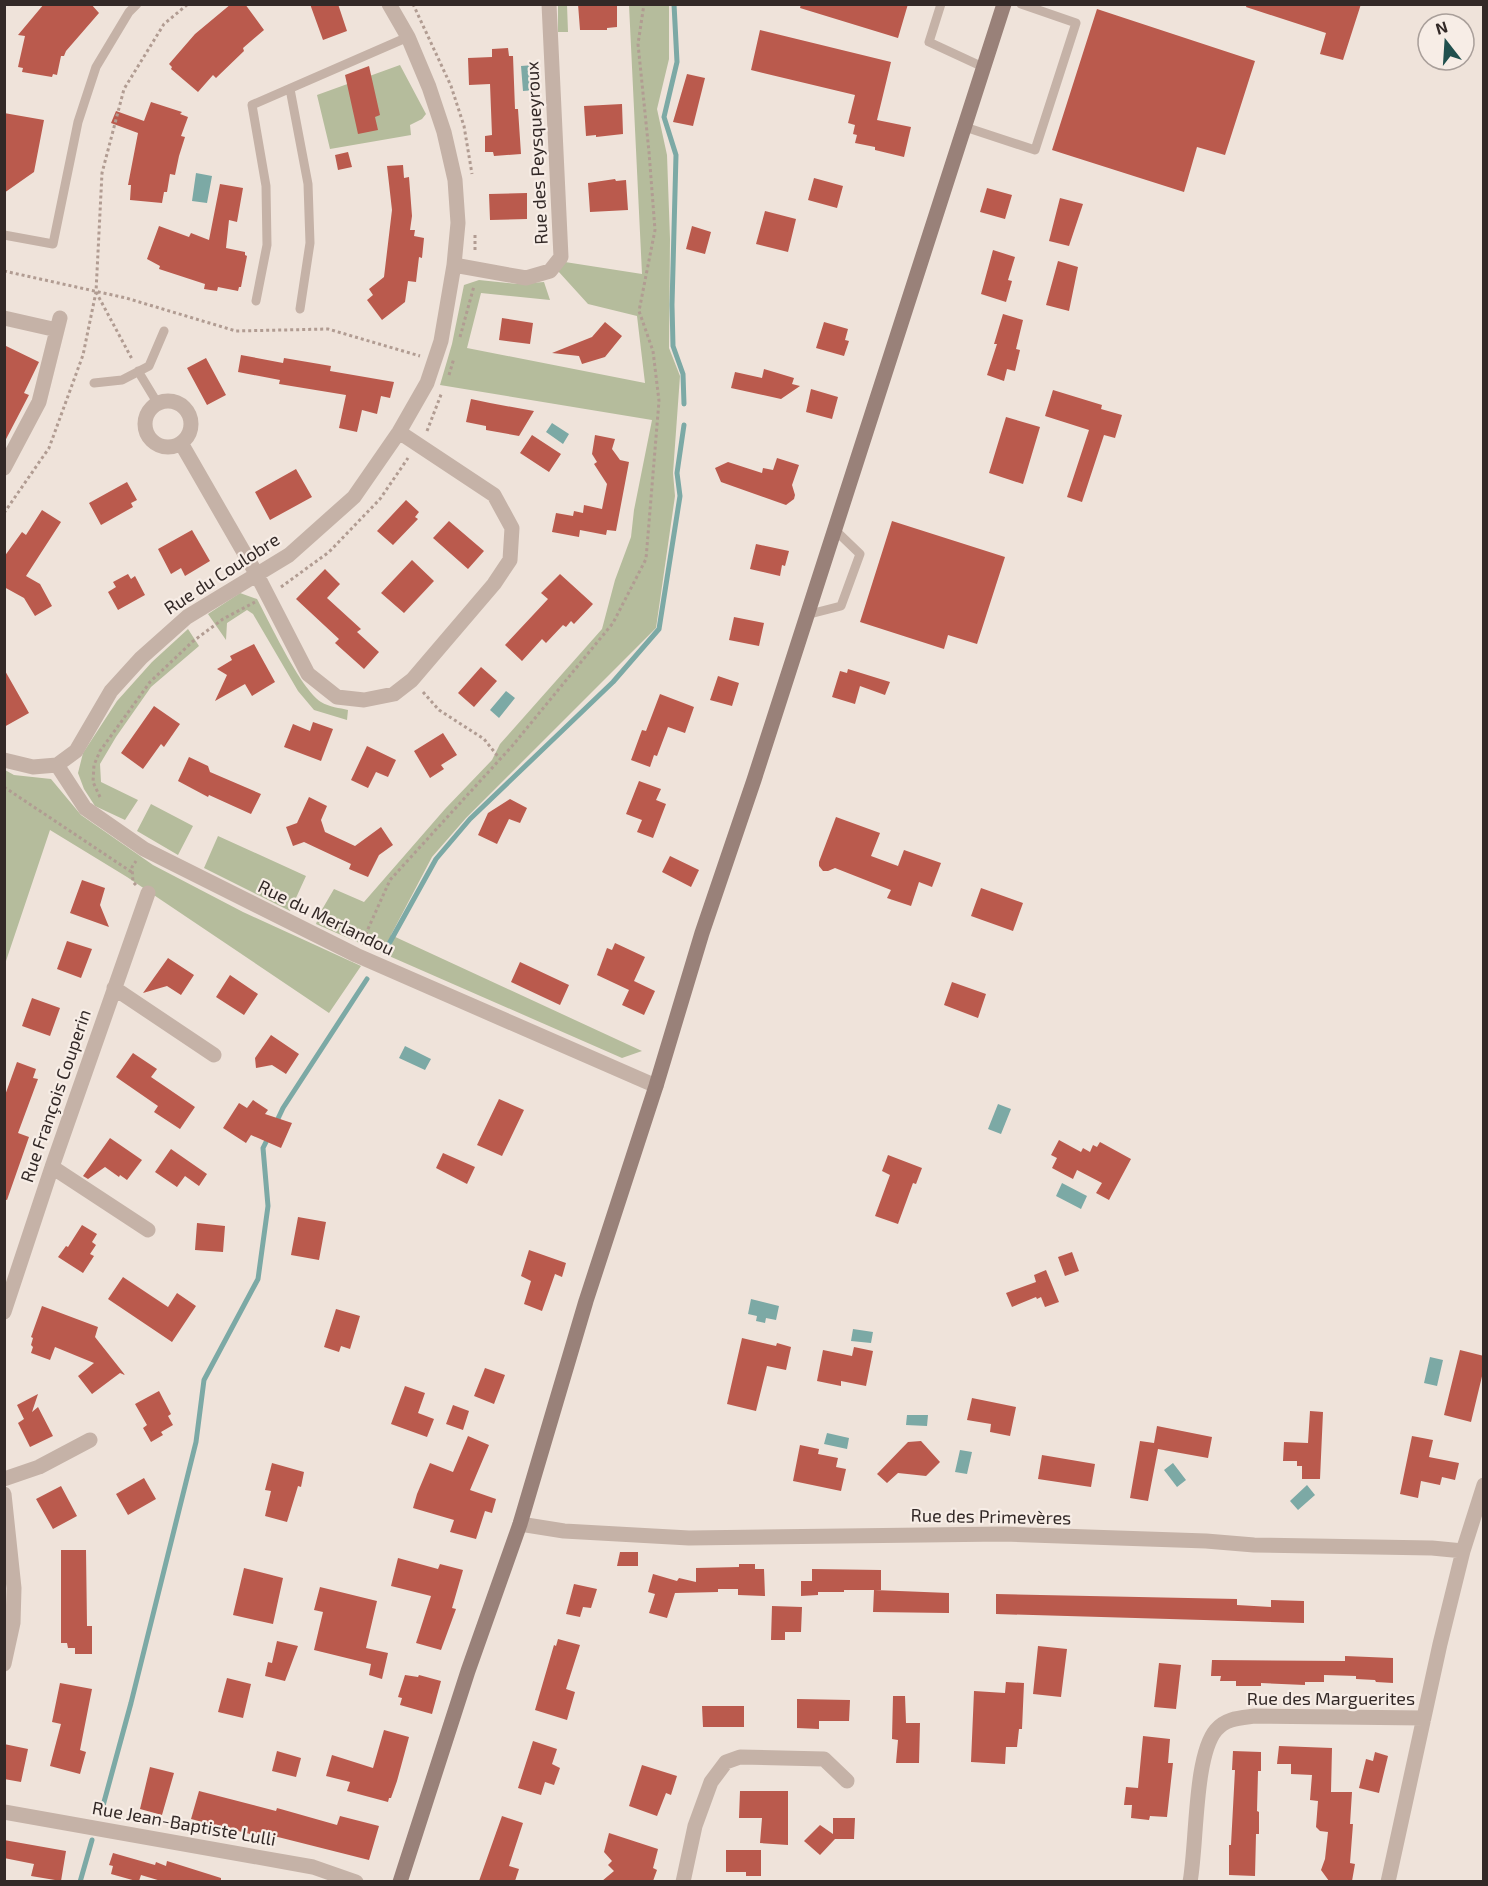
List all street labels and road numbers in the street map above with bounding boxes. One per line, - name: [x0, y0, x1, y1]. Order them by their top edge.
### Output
- street label: Rue des Peysqueyroux: [520, 60, 552, 245]
- street label: Rue du Coulobre: [160, 528, 283, 619]
- street label: Rue du Merlandou: [255, 875, 398, 960]
- street label: Rue François Couperin: [15, 1006, 96, 1185]
- street label: Rue des Primevères: [910, 1504, 1072, 1528]
- street label: Rue des Marguerites: [1247, 1687, 1415, 1709]
- street label: Rue Jean-Baptiste Lulli: [91, 1796, 278, 1850]

